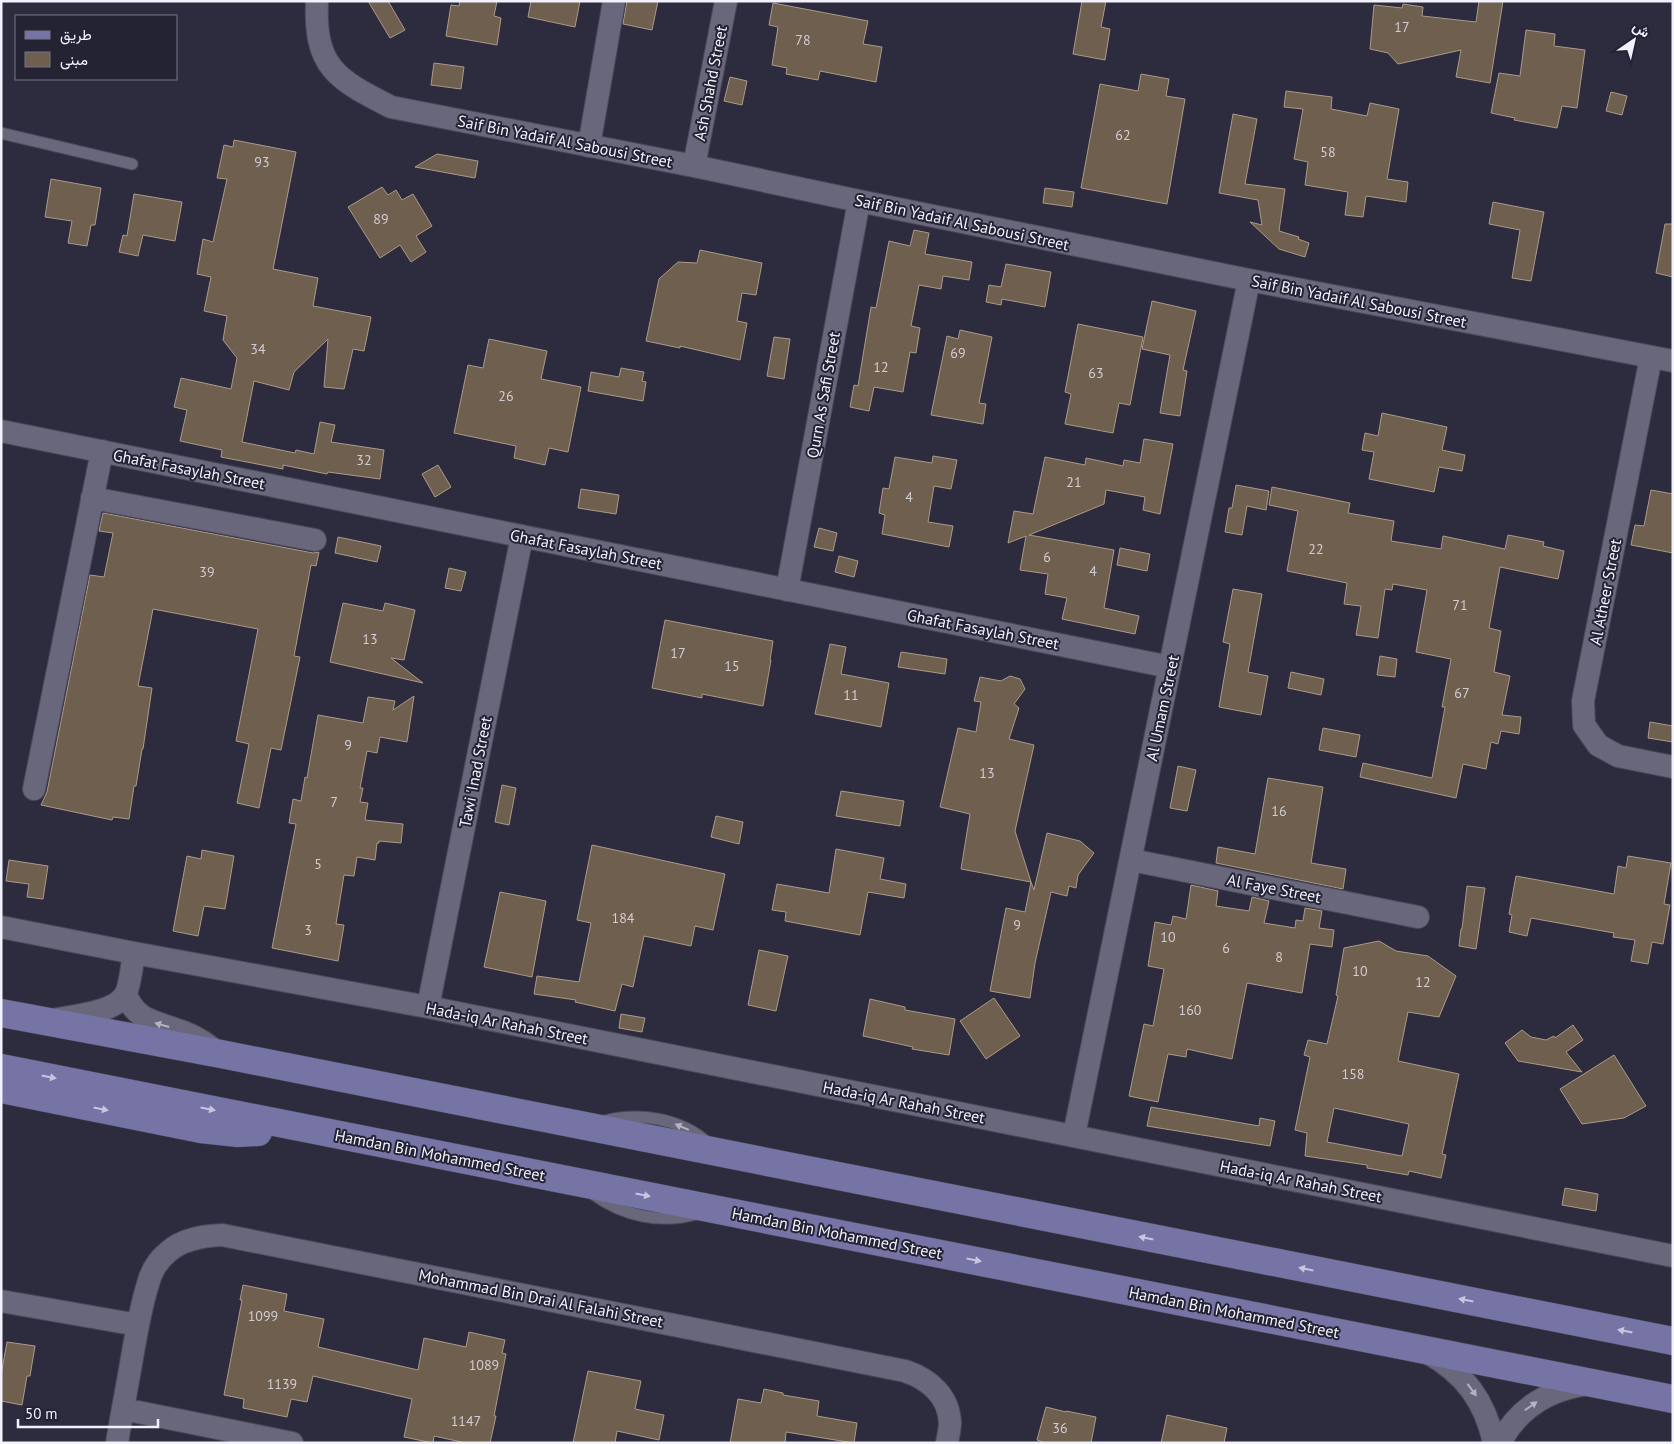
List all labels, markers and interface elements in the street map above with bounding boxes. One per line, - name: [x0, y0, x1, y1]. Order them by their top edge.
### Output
- legend: [15, 15, 178, 80]
- north arrow: [1609, 15, 1659, 65]
- text: ش: [1629, 17, 1653, 41]
- house number: 17: [1394, 18, 1410, 36]
- street label: Ash Shahd Street: [689, 23, 731, 142]
- text: طريق: [60, 25, 92, 45]
- house number: 78: [795, 31, 811, 49]
- text: مبنى: [60, 50, 88, 70]
- street label: Saif Bin Yadaif Al Sabousi Street: [456, 110, 675, 172]
- house number: 62: [1115, 126, 1131, 144]
- house number: 58: [1320, 143, 1336, 161]
- house number: 93: [254, 153, 270, 171]
- street label: Saif Bin Yadaif Al Sabousi Street: [853, 190, 1071, 255]
- house number: 89: [373, 210, 389, 228]
- street label: Saif Bin Yadaif Al Sabousi Street: [1250, 270, 1469, 332]
- street label: Qurn As Safi Street: [802, 330, 844, 460]
- house number: 34: [250, 340, 266, 358]
- house number: 69: [950, 344, 966, 362]
- house number: 12: [873, 358, 889, 376]
- house number: 63: [1088, 364, 1104, 382]
- house number: 26: [498, 387, 514, 405]
- street label: Ghafat Fasaylah Street: [111, 444, 267, 494]
- house number: 32: [356, 451, 372, 469]
- house number: 21: [1066, 473, 1082, 491]
- house number: 4: [905, 488, 913, 506]
- street label: Ghafat Fasaylah Street: [508, 524, 664, 574]
- street label: Al Atheer Street: [1585, 537, 1625, 647]
- house number: 22: [1308, 540, 1324, 558]
- house number: 6: [1043, 548, 1051, 566]
- house number: 4: [1089, 562, 1097, 580]
- house number: 39: [199, 563, 215, 581]
- house number: 71: [1452, 596, 1468, 614]
- street label: Ghafat Fasaylah Street: [905, 604, 1061, 654]
- house number: 13: [362, 630, 378, 648]
- house number: 17: [670, 644, 686, 662]
- street label: Al Umam Street: [1141, 653, 1183, 763]
- house number: 15: [724, 657, 740, 675]
- house number: 67: [1454, 684, 1470, 702]
- house number: 11: [843, 686, 859, 704]
- street label: Tawi 'Inad Street: [454, 714, 496, 829]
- house number: 9: [344, 736, 352, 754]
- house number: 13: [979, 764, 995, 782]
- house number: 7: [330, 793, 338, 811]
- house number: 16: [1271, 802, 1287, 820]
- house number: 5: [314, 855, 322, 873]
- street label: Al Faye Street: [1225, 869, 1323, 907]
- house number: 184: [612, 909, 635, 927]
- house number: 9: [1013, 916, 1021, 934]
- house number: 3: [304, 921, 312, 939]
- house number: 10: [1160, 928, 1176, 946]
- house number: 6: [1222, 939, 1230, 957]
- house number: 8: [1275, 948, 1283, 966]
- house number: 10: [1352, 962, 1368, 980]
- house number: 12: [1415, 973, 1431, 991]
- street label: Hada-iq Ar Rahah Street: [424, 997, 590, 1049]
- house number: 160: [1179, 1001, 1202, 1019]
- one-way arrow: [155, 1021, 170, 1029]
- house number: 158: [1342, 1065, 1364, 1083]
- one-way arrow: [41, 1074, 57, 1082]
- street label: Hada-iq Ar Rahah Street: [821, 1076, 987, 1128]
- one-way arrow: [93, 1105, 108, 1113]
- one-way arrow: [201, 1106, 217, 1114]
- one-way arrow: [675, 1122, 689, 1130]
- street label: Hamdan Bin Mohammed Street: [333, 1125, 547, 1185]
- street label: Hada-iq Ar Rahah Street: [1218, 1155, 1384, 1207]
- one-way arrow: [635, 1191, 651, 1199]
- street label: Hamdan Bin Mohammed Street: [730, 1203, 944, 1263]
- one-way arrow: [1139, 1234, 1154, 1242]
- one-way arrow: [966, 1256, 982, 1264]
- street label: Mohammad Bin Drai Al Falahi Street: [417, 1264, 665, 1332]
- one-way arrow: [1298, 1264, 1314, 1272]
- street label: Hamdan Bin Mohammed Street: [1127, 1282, 1341, 1342]
- one-way arrow: [1457, 1295, 1473, 1303]
- house number: 1099: [248, 1307, 278, 1325]
- one-way arrow: [1617, 1327, 1633, 1335]
- house number: 1089: [469, 1356, 499, 1374]
- house number: 1139: [267, 1375, 297, 1393]
- one-way arrow: [1467, 1383, 1477, 1397]
- scale bar: [18, 1396, 158, 1428]
- one-way arrow: [1524, 1401, 1537, 1411]
- text: 50 m: [25, 1404, 58, 1423]
- house number: 1147: [451, 1412, 481, 1430]
- house number: 36: [1052, 1419, 1068, 1437]

